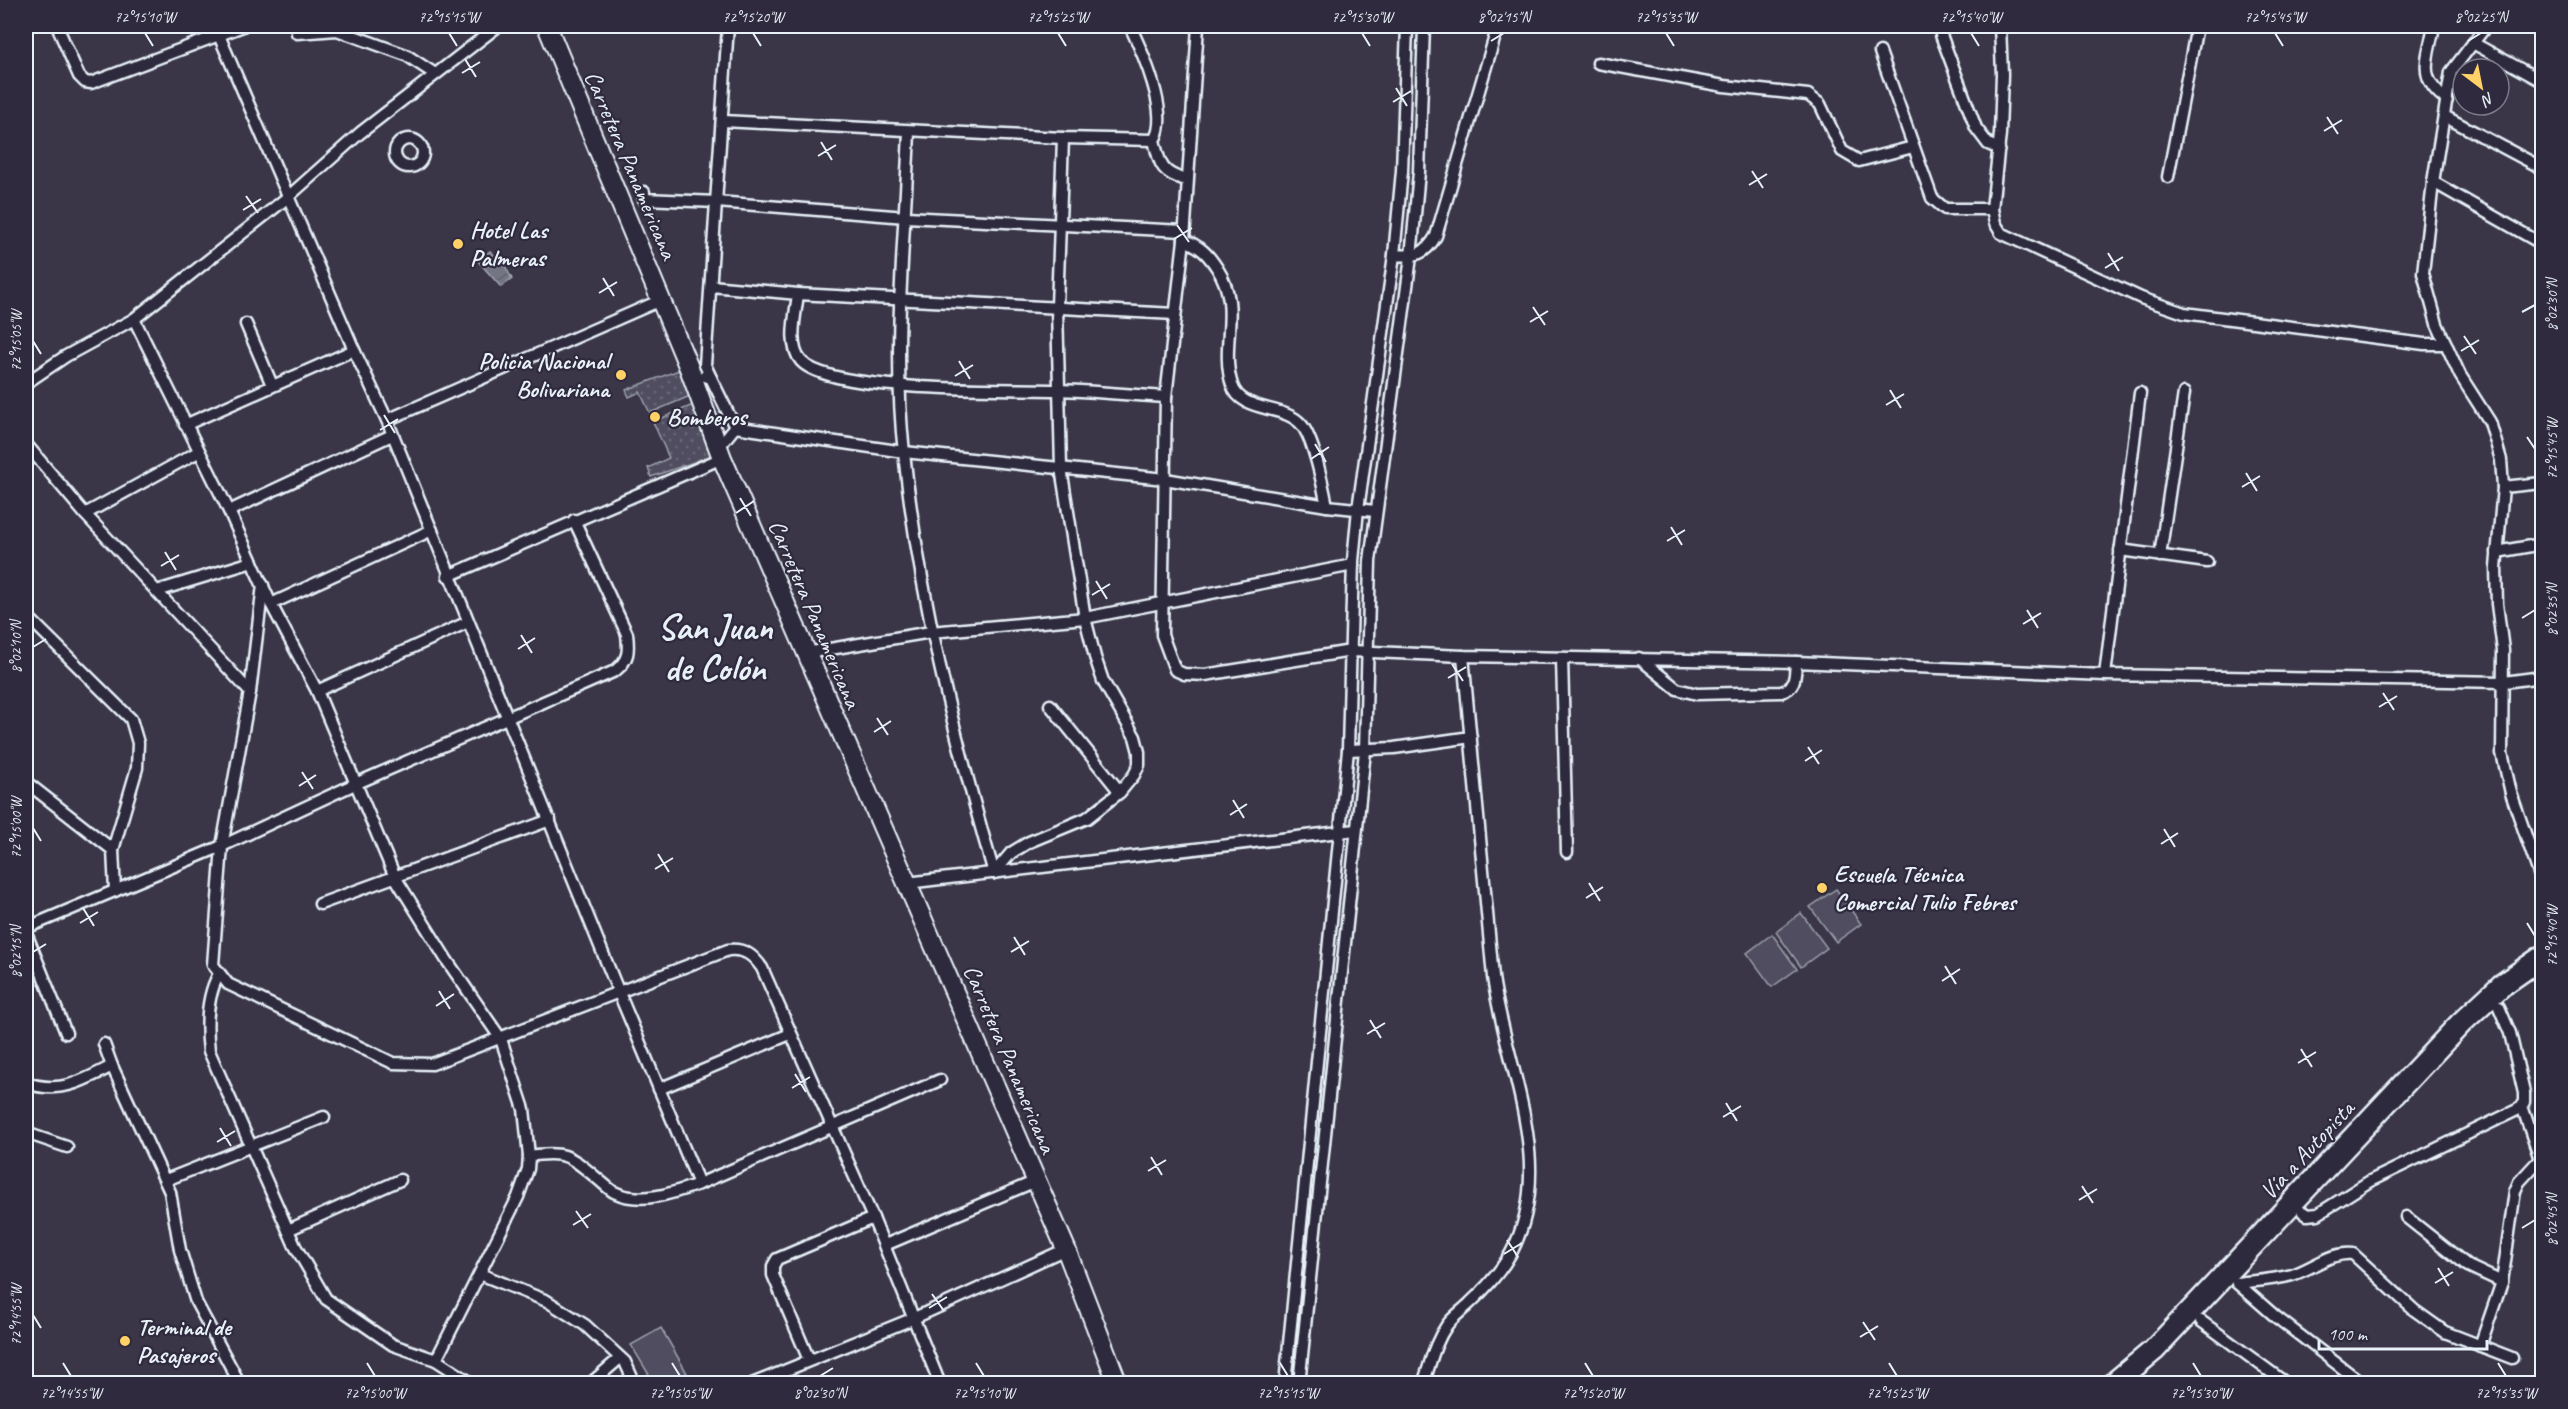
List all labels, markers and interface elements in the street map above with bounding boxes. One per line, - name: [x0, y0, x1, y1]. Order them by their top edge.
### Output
- text: 72°15'10"W: [115, 8, 179, 27]
- text: 72°15'15"W: [419, 8, 483, 27]
- text: 72°15'20"W: [723, 8, 787, 27]
- text: 72°15'25"W: [1028, 8, 1092, 27]
- text: 72°15'30"W: [1332, 8, 1396, 27]
- text: 8°02'15"N: [1478, 8, 1533, 27]
- text: 72°15'35"W: [1636, 8, 1700, 27]
- text: 72°15'40"W: [1941, 8, 2005, 27]
- text: 72°15'45"W: [2245, 8, 2309, 27]
- text: 8°02'25"N: [2455, 8, 2510, 27]
- north arrow: [2451, 57, 2511, 117]
- street label: Carretera Panamericana: [578, 66, 685, 265]
- text: N: [2476, 88, 2498, 112]
- place label: Hotel Las Palmeras: [470, 215, 550, 273]
- marker: Hotel Las Palmeras: [451, 237, 465, 251]
- text: 8°02'30"N: [2543, 276, 2562, 331]
- text: 72°15'05"W: [7, 307, 26, 371]
- place label: Policia Nacional Bolivariana: [479, 346, 614, 404]
- marker: Policia Nacional Bolivariana: [614, 368, 628, 382]
- place label: Bomberos: [667, 402, 749, 432]
- marker: Bomberos: [648, 410, 662, 424]
- text: 72°15'45"W: [2543, 415, 2562, 479]
- street label: Carretera Panamericana: [762, 515, 869, 714]
- text: 8°02'35"N: [2543, 581, 2562, 636]
- district label: San Juan de Colón: [657, 604, 774, 691]
- text: 8°02'10"N: [7, 618, 26, 673]
- text: 72°15'00"W: [7, 794, 26, 858]
- place label: Escuela Técnica Comercial Tulio Febres: [1834, 859, 2018, 917]
- marker: Escuela Técnica Comercial Tulio Febres: [1815, 881, 1829, 895]
- text: 72°15'40"W: [2543, 902, 2562, 966]
- text: 8°02'15"N: [7, 923, 26, 978]
- street label: Carretera Panamericana: [957, 960, 1064, 1159]
- street label: Vía a Autopista: [2253, 1093, 2362, 1206]
- text: 8°02'45"N: [2543, 1191, 2562, 1246]
- text: 72°14'55"W: [7, 1281, 26, 1345]
- place label: Terminal de Pasajeros: [137, 1312, 233, 1370]
- scale bar: [2319, 1313, 2487, 1351]
- text: 100 m: [2328, 1323, 2369, 1345]
- marker: Terminal de Pasajeros: [118, 1334, 132, 1348]
- text: 72°14'55"W: [41, 1384, 105, 1403]
- text: 72°15'00"W: [345, 1384, 409, 1403]
- text: 72°15'05"W: [650, 1384, 714, 1403]
- text: 8°02'30"N: [794, 1384, 849, 1403]
- text: 72°15'10"W: [954, 1384, 1018, 1403]
- text: 72°15'15"W: [1258, 1384, 1322, 1403]
- text: 72°15'20"W: [1563, 1384, 1627, 1403]
- text: 72°15'25"W: [1867, 1384, 1931, 1403]
- text: 72°15'30"W: [2171, 1384, 2235, 1403]
- text: 72°15'35"W: [2476, 1384, 2540, 1403]

